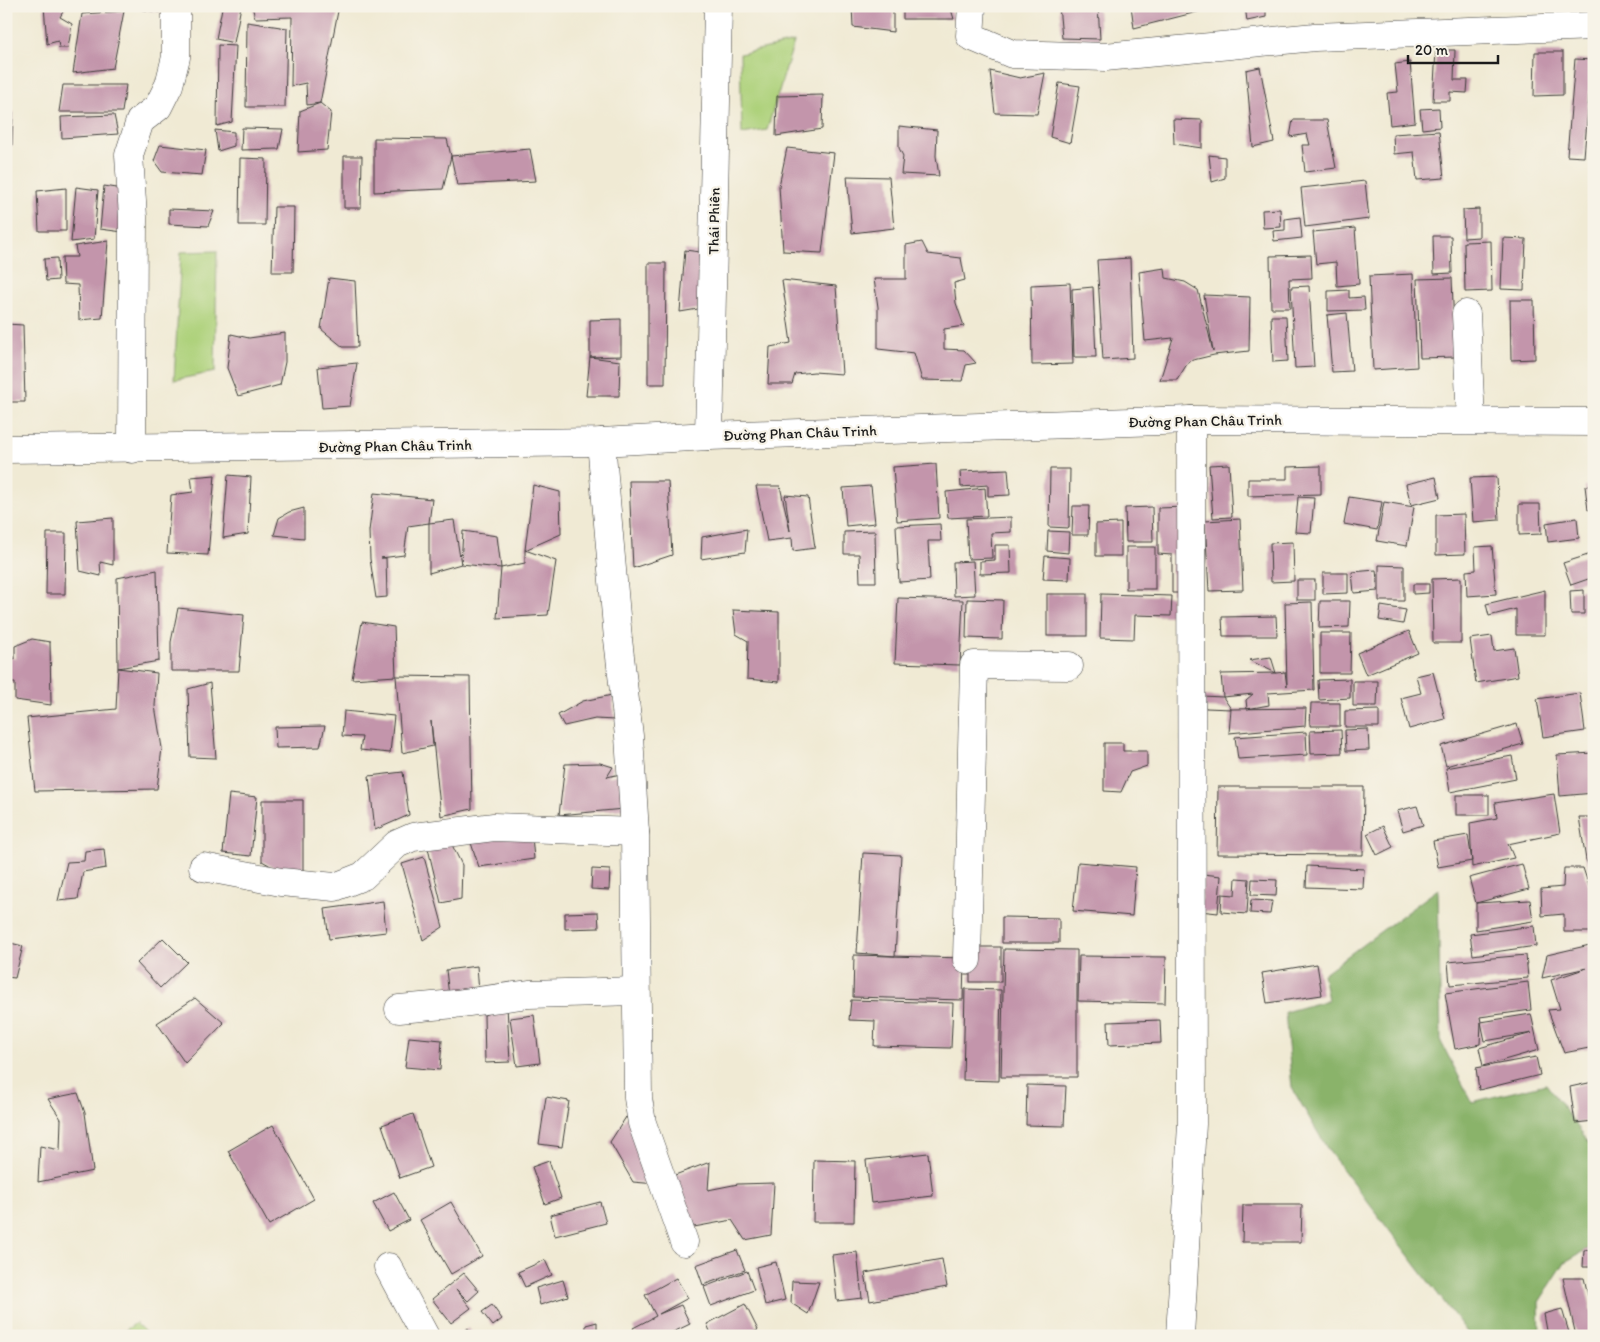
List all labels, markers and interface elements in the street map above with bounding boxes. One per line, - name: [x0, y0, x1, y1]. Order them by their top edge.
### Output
- scale bar: [1408, 32, 1498, 64]
- text: 20 m: [1415, 41, 1449, 59]
- street label: Thái Phiên: [704, 187, 724, 255]
- street label: Đường Phan Châu Trinh: [1128, 411, 1282, 431]
- street label: Đường Phan Châu Trinh: [723, 421, 877, 445]
- street label: Đường Phan Châu Trinh: [318, 436, 472, 456]

